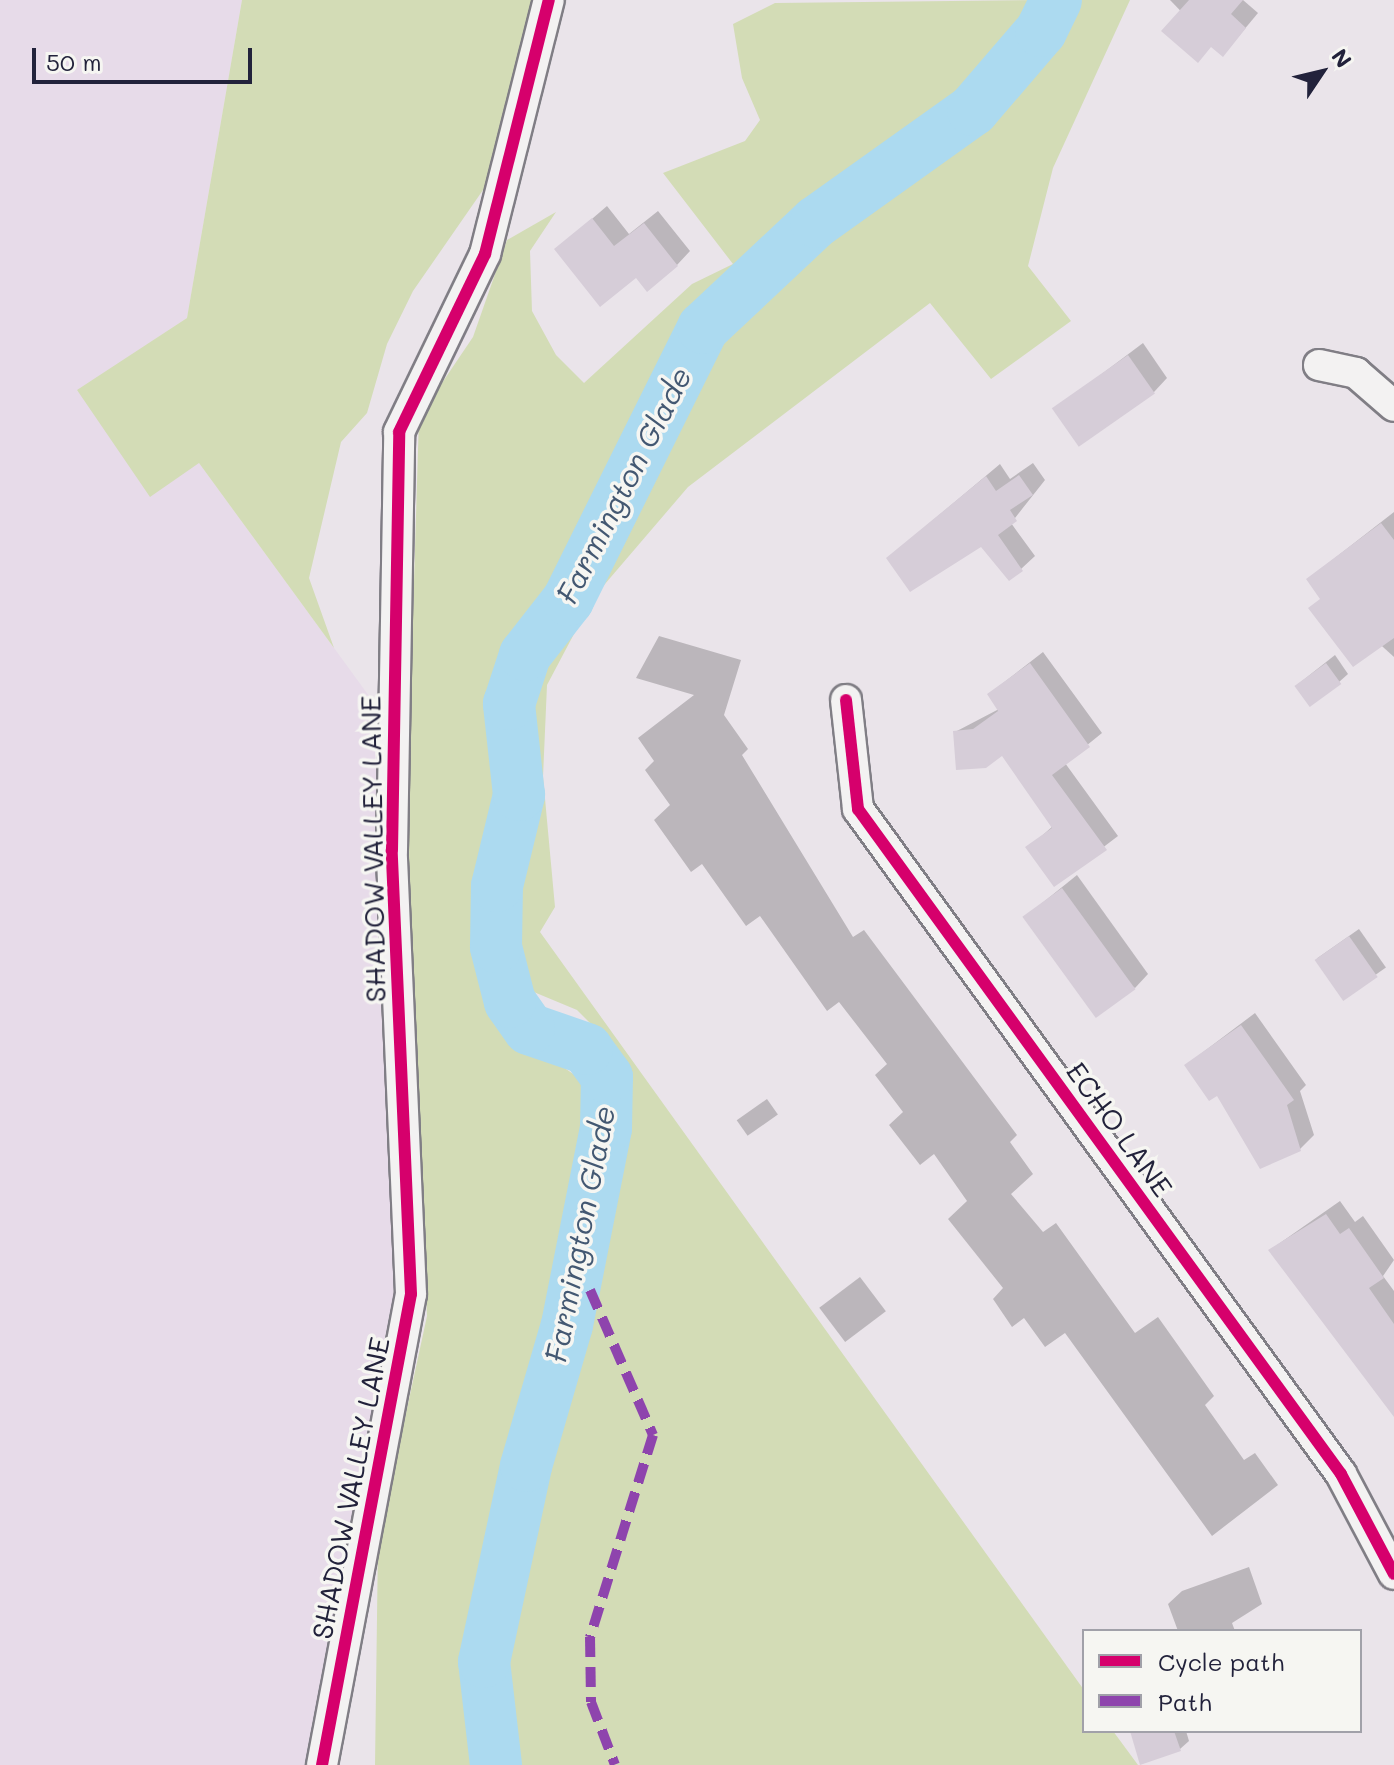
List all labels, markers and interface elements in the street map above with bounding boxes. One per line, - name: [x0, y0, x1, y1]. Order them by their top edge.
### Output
- scale bar: [36, 32, 256, 82]
- north arrow: [1282, 32, 1362, 112]
- text: N: [1325, 43, 1359, 73]
- text: 50 m: [46, 46, 102, 77]
- water label: Farmington Glade: [548, 361, 698, 609]
- street label: SHADOW VALLEY LANE: [353, 695, 391, 1003]
- street label: ECHO LANE: [1060, 1055, 1180, 1203]
- water label: Farmington Glade: [536, 1103, 622, 1365]
- street label: SHADOW VALLEY LANE: [304, 1334, 396, 1642]
- legend: [1082, 1629, 1362, 1733]
- text: Cycle path: [1158, 1646, 1284, 1677]
- text: Path: [1158, 1686, 1212, 1717]

